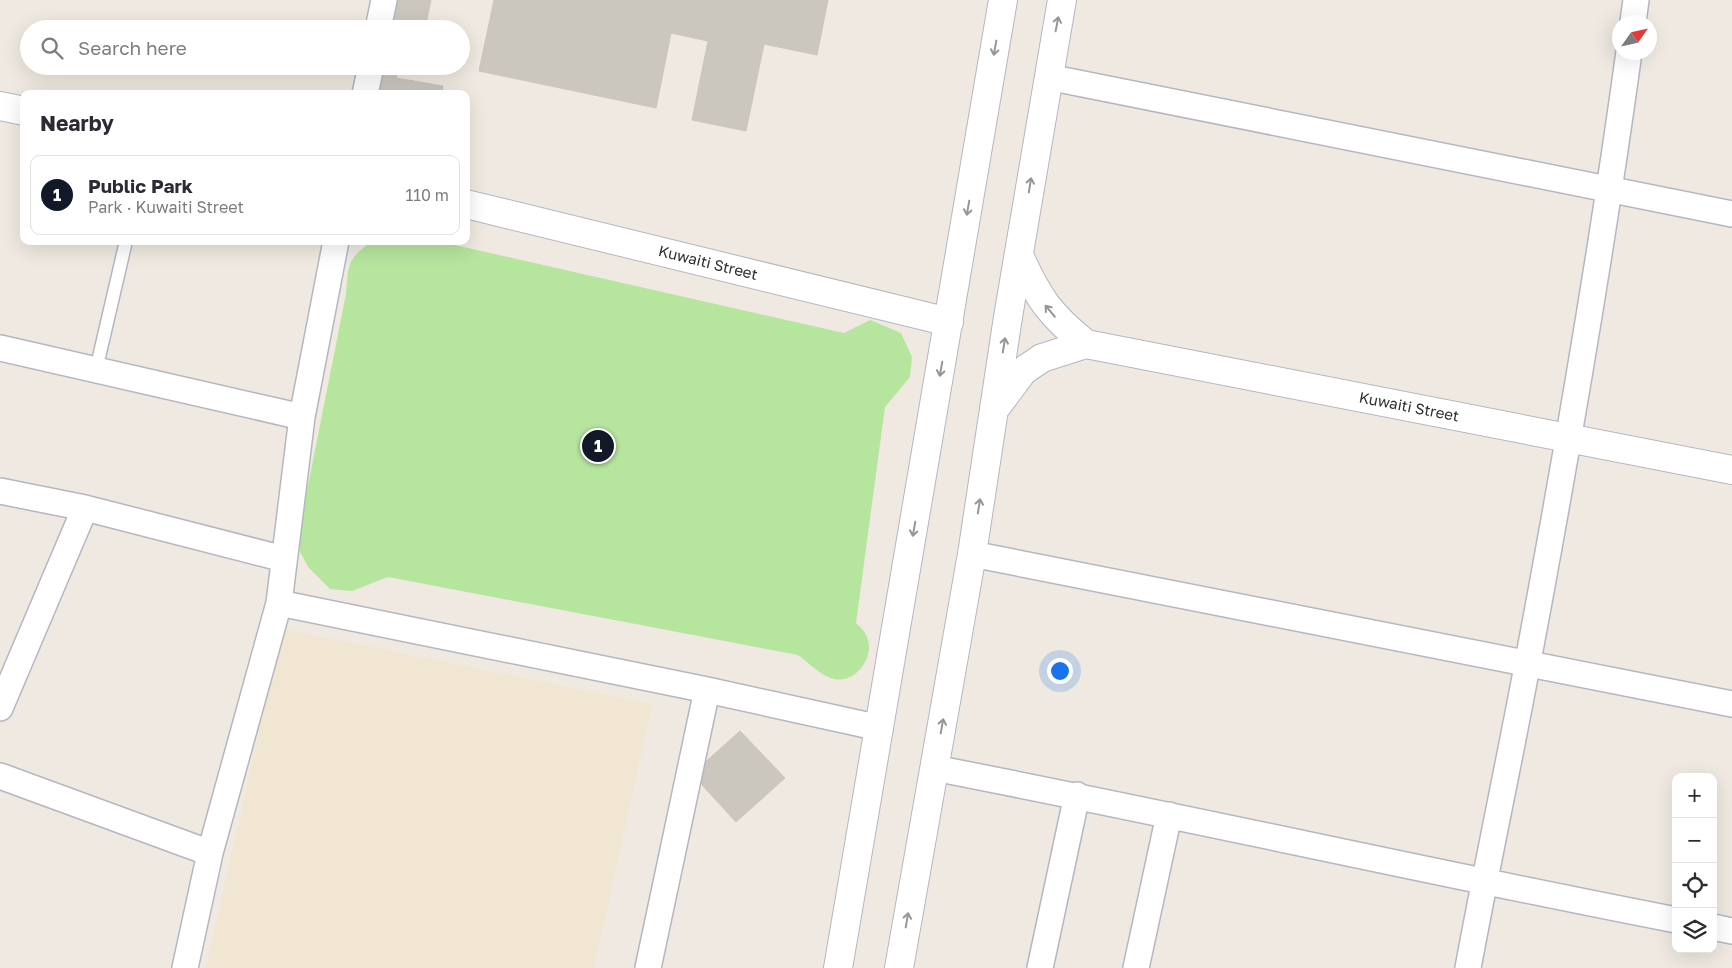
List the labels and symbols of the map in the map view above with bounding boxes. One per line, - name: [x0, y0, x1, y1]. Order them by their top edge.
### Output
- north arrow: [1612, 15, 1657, 60]
- one-way arrow: [1053, 17, 1063, 33]
- one-way arrow: [989, 40, 999, 56]
- one-way arrow: [1026, 177, 1036, 193]
- one-way arrow: [962, 200, 972, 216]
- street label: Kuwaiti Street: [657, 241, 760, 283]
- one-way arrow: [1044, 305, 1056, 318]
- one-way arrow: [999, 337, 1009, 353]
- one-way arrow: [936, 360, 946, 376]
- street label: Kuwaiti Street: [1358, 387, 1461, 425]
- pin: 1: [582, 427, 614, 465]
- one-way arrow: [975, 498, 985, 514]
- one-way arrow: [908, 520, 918, 536]
- your location: [1047, 658, 1073, 684]
- one-way arrow: [937, 718, 947, 734]
- one-way arrow: [903, 912, 913, 928]

